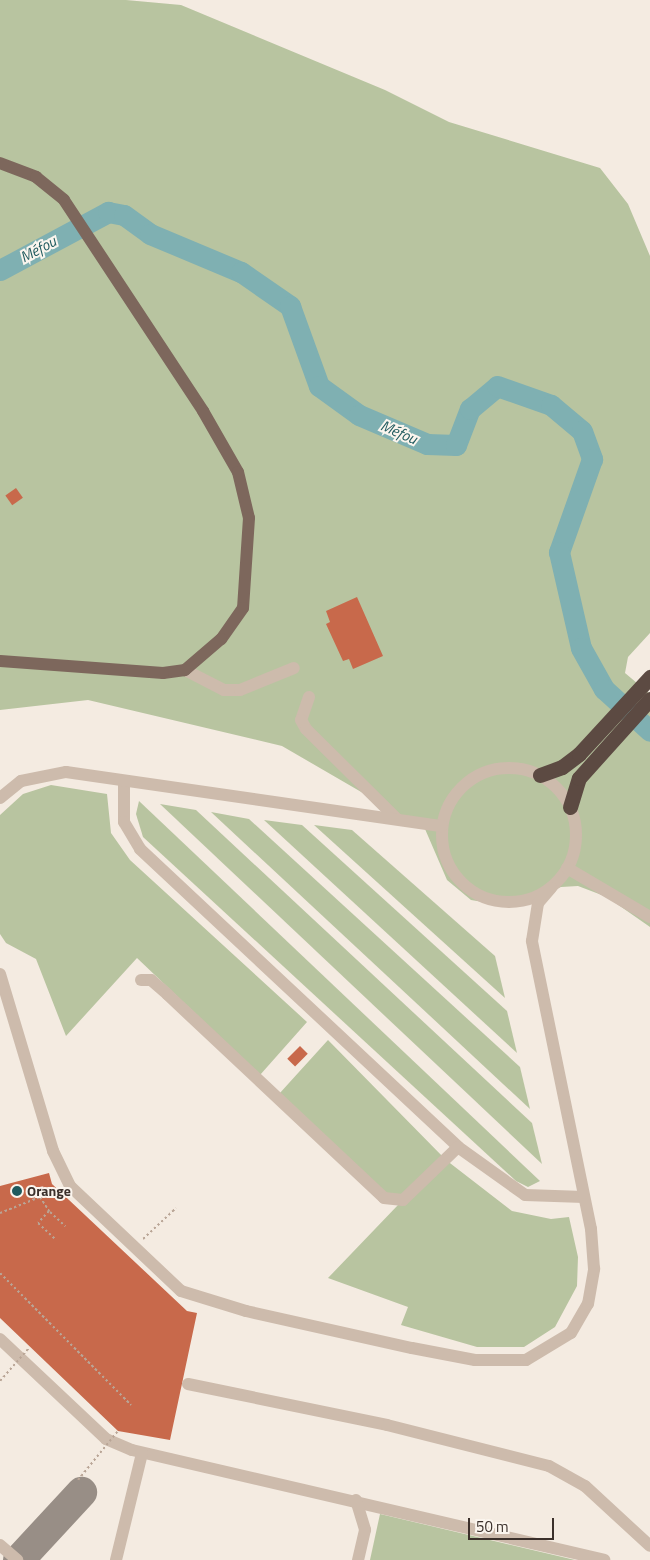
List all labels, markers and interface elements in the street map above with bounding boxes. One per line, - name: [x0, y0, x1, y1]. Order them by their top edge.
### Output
- water label: Méfou: [17, 232, 59, 266]
- water label: Méfou: [378, 416, 420, 448]
- place label: Orange: [27, 1183, 71, 1199]
- marker: Orange: [11, 1185, 23, 1197]
- scale bar: [470, 1508, 556, 1540]
- text: 50 m: [476, 1515, 509, 1538]

